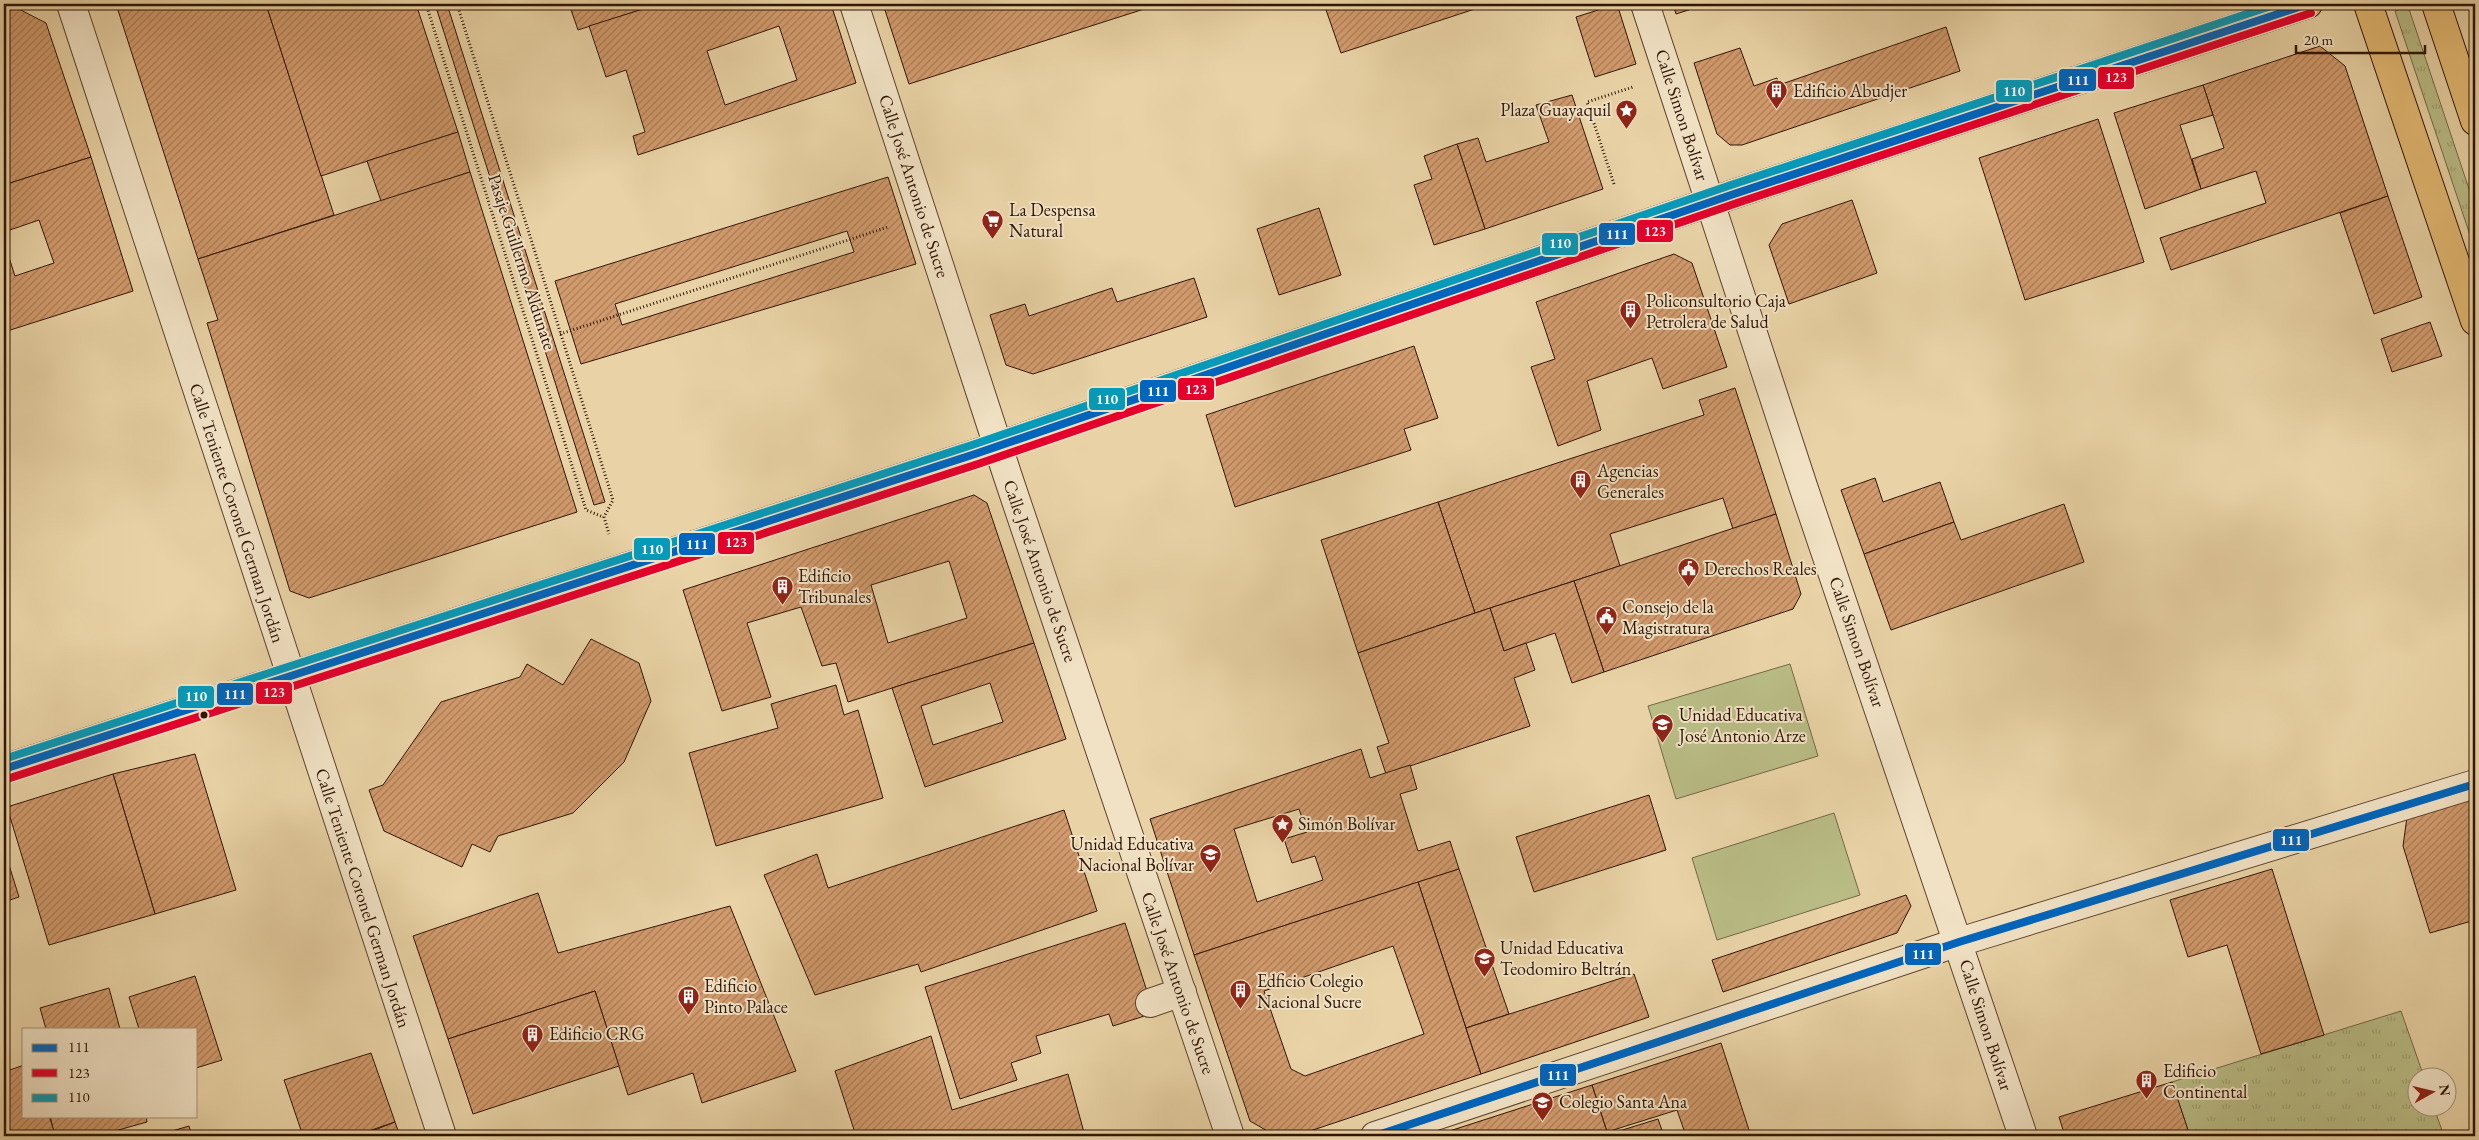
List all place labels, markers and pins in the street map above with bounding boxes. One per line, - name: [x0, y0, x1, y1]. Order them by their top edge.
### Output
- building icon: Edificio Abudjer: [1765, 79, 1789, 110]
- place label: Edificio Abudjer: [1793, 79, 1907, 102]
- place label: Plaza Guayaquil: [1500, 98, 1611, 121]
- place icon: Plaza Guayaquil: [1615, 98, 1639, 129]
- place label: La Despensa Natural: [1009, 198, 1096, 242]
- supermarket icon: La Despensa Natural: [981, 208, 1005, 239]
- place label: Policonsultorio Caja Petrolera de Salud: [1646, 289, 1787, 333]
- building icon: Policonsultorio Caja Petrolera de Salud: [1618, 299, 1642, 330]
- place label: Agencias Generales: [1596, 459, 1664, 503]
- building icon: Agencias Generales: [1569, 469, 1593, 500]
- public building icon: Derechos Reales: [1676, 557, 1700, 588]
- place label: Derechos Reales: [1704, 557, 1817, 580]
- place label: Edificio Tribunales: [798, 564, 871, 608]
- building icon: Edificio Tribunales: [770, 574, 794, 605]
- place label: Consejo de la Magistratura: [1622, 595, 1715, 639]
- public building icon: Consejo de la Magistratura: [1594, 605, 1618, 636]
- place label: Unidad Educativa José Antonio Arze: [1677, 703, 1806, 747]
- unlabelled marker: [199, 710, 209, 720]
- school or university icon: Unidad Educativa José Antonio Arze: [1651, 713, 1675, 744]
- place icon: Simón Bolívar: [1270, 812, 1294, 843]
- place label: Simón Bolívar: [1298, 812, 1396, 835]
- place label: Unidad Educativa Nacional Bolívar: [1070, 832, 1195, 876]
- school or university icon: Unidad Educativa Nacional Bolívar: [1198, 842, 1222, 873]
- place label: Unidad Educativa Teodomiro Beltrán: [1500, 936, 1632, 980]
- school or university icon: Unidad Educativa Teodomiro Beltrán: [1472, 946, 1496, 977]
- place label: Edficio Colegio Nacional Sucre: [1257, 969, 1363, 1013]
- place label: Edificio Pinto Palace: [704, 974, 788, 1018]
- building icon: Edficio Colegio Nacional Sucre: [1229, 979, 1253, 1010]
- building icon: Edificio Pinto Palace: [676, 984, 700, 1015]
- building icon: Edificio CRG: [521, 1022, 545, 1053]
- place label: Edificio CRG: [549, 1022, 645, 1045]
- place label: Edificio Continental: [2163, 1059, 2247, 1103]
- building icon: Edificio Continental: [2135, 1069, 2159, 1100]
- school or university icon: Colegio Santa Ana: [1531, 1090, 1555, 1121]
- place label: Colegio Santa Ana: [1559, 1090, 1688, 1113]

